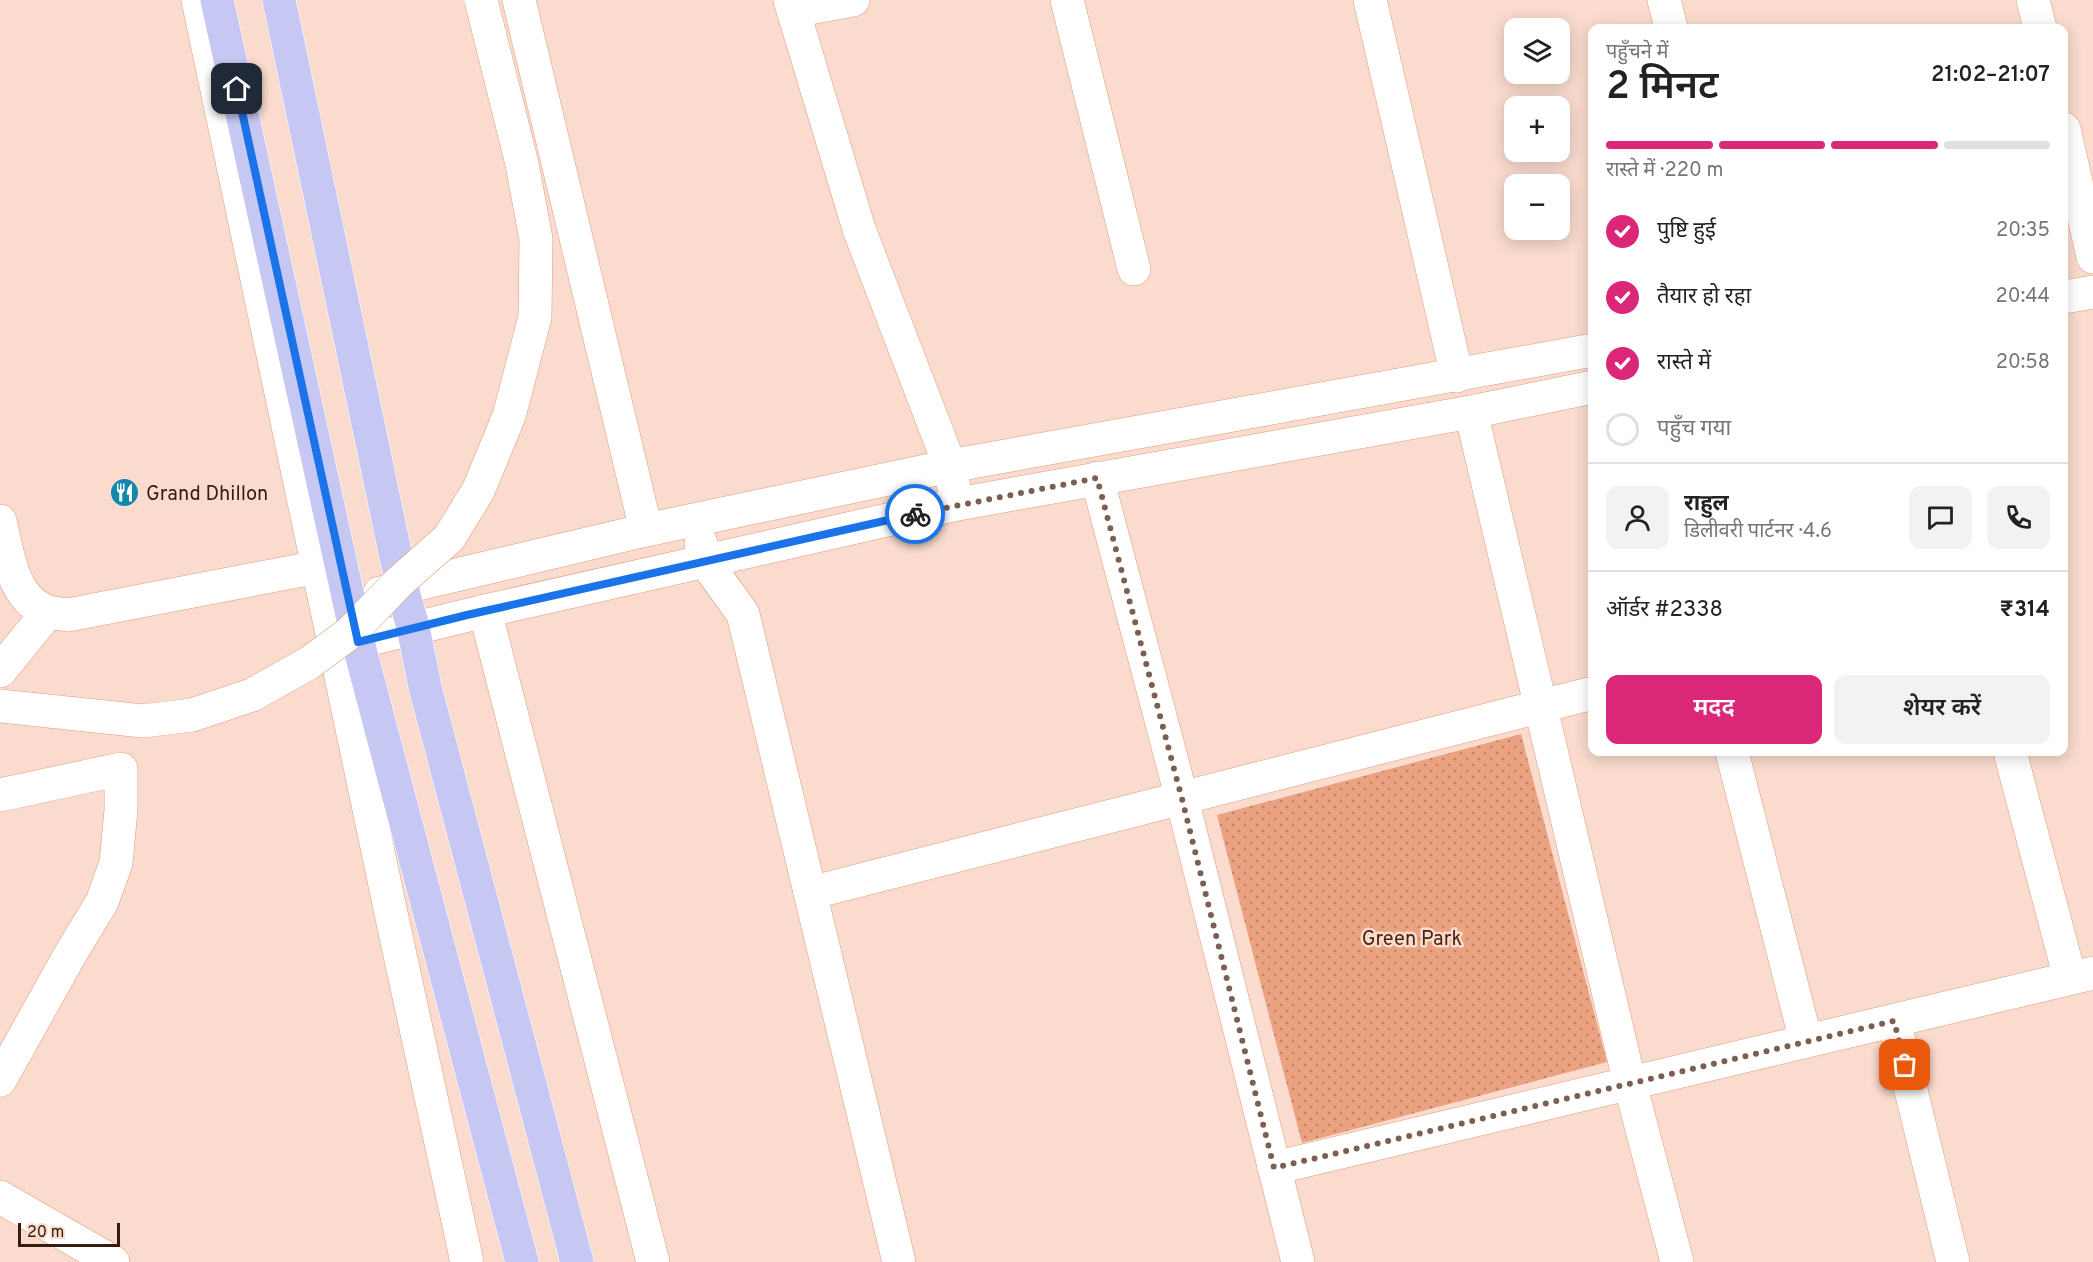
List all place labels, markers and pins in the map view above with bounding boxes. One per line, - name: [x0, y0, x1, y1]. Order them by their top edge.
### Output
- pin: [211, 63, 262, 114]
- restaurant icon: Grand Dhillon: [109, 477, 141, 509]
- place label: Grand Dhillon: [146, 482, 268, 508]
- pin: [1879, 1039, 1930, 1090]

